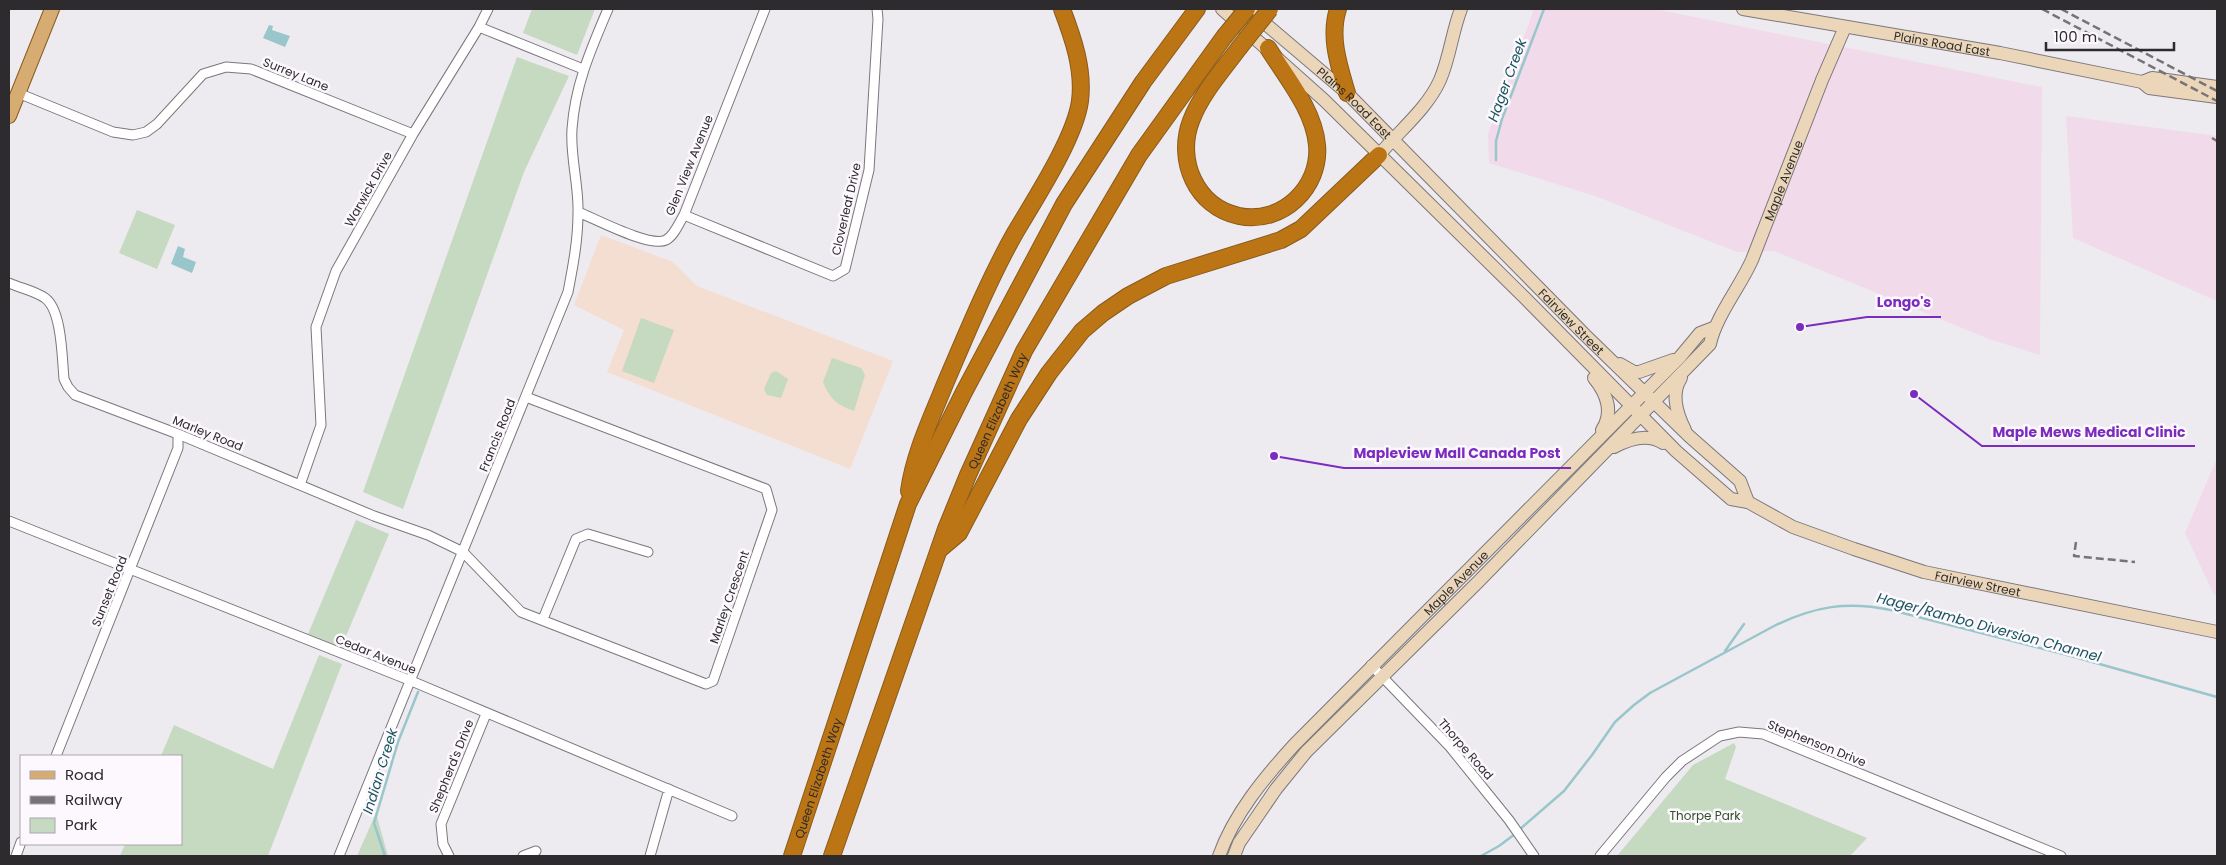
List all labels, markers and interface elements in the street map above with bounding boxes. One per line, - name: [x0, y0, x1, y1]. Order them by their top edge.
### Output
- scale bar: [2046, 20, 2174, 52]
- street label: Plains Road East: [1893, 26, 1992, 60]
- text: 100 m: [2054, 26, 2097, 47]
- water label: Hager Creek: [1483, 35, 1532, 124]
- street label: Surrey Lane: [261, 53, 331, 95]
- street label: Plains Road East: [1314, 63, 1396, 142]
- street label: Glen View Avenue: [661, 112, 717, 218]
- street label: Maple Avenue: [1760, 137, 1806, 223]
- street label: Warwick Drive: [340, 148, 396, 230]
- street label: Cloverleaf Drive: [827, 161, 865, 257]
- street label: Fairview Street: [1535, 284, 1608, 358]
- callout: Longo's: [1867, 288, 1941, 317]
- text: Longo's: [1877, 292, 1931, 312]
- street label: Queen Elizabeth Way: [963, 350, 1031, 472]
- street label: Francis Road: [475, 396, 519, 474]
- street label: Marley Road: [170, 411, 246, 455]
- callout: Maple Mews Medical Clinic: [1982, 417, 2195, 446]
- text: Maple Mews Medical Clinic: [1992, 422, 2186, 442]
- callout: Mapleview Mall Canada Post: [1344, 439, 1571, 468]
- text: Mapleview Mall Canada Post: [1353, 443, 1561, 463]
- street label: Maple Avenue: [1420, 546, 1492, 619]
- street label: Marley Crescent: [705, 548, 753, 646]
- street label: Sunset Road: [87, 553, 131, 629]
- street label: Fairview Street: [1933, 566, 2022, 600]
- water label: Hager/Rambo Diversion Channel: [1875, 587, 2104, 667]
- street label: Cedar Avenue: [333, 630, 419, 678]
- street label: Queen Elizabeth Way: [790, 715, 846, 841]
- street label: Thorpe Road: [1435, 715, 1497, 783]
- street label: Stephenson Drive: [1765, 716, 1869, 770]
- street label: Shepherd's Drive: [424, 717, 478, 815]
- water label: Indian Creek: [357, 725, 403, 816]
- legend: [20, 755, 182, 845]
- text: Road: [65, 764, 104, 785]
- text: Railway: [65, 789, 123, 810]
- park label: Thorpe Park: [1670, 807, 1741, 824]
- text: Park: [65, 814, 97, 835]

